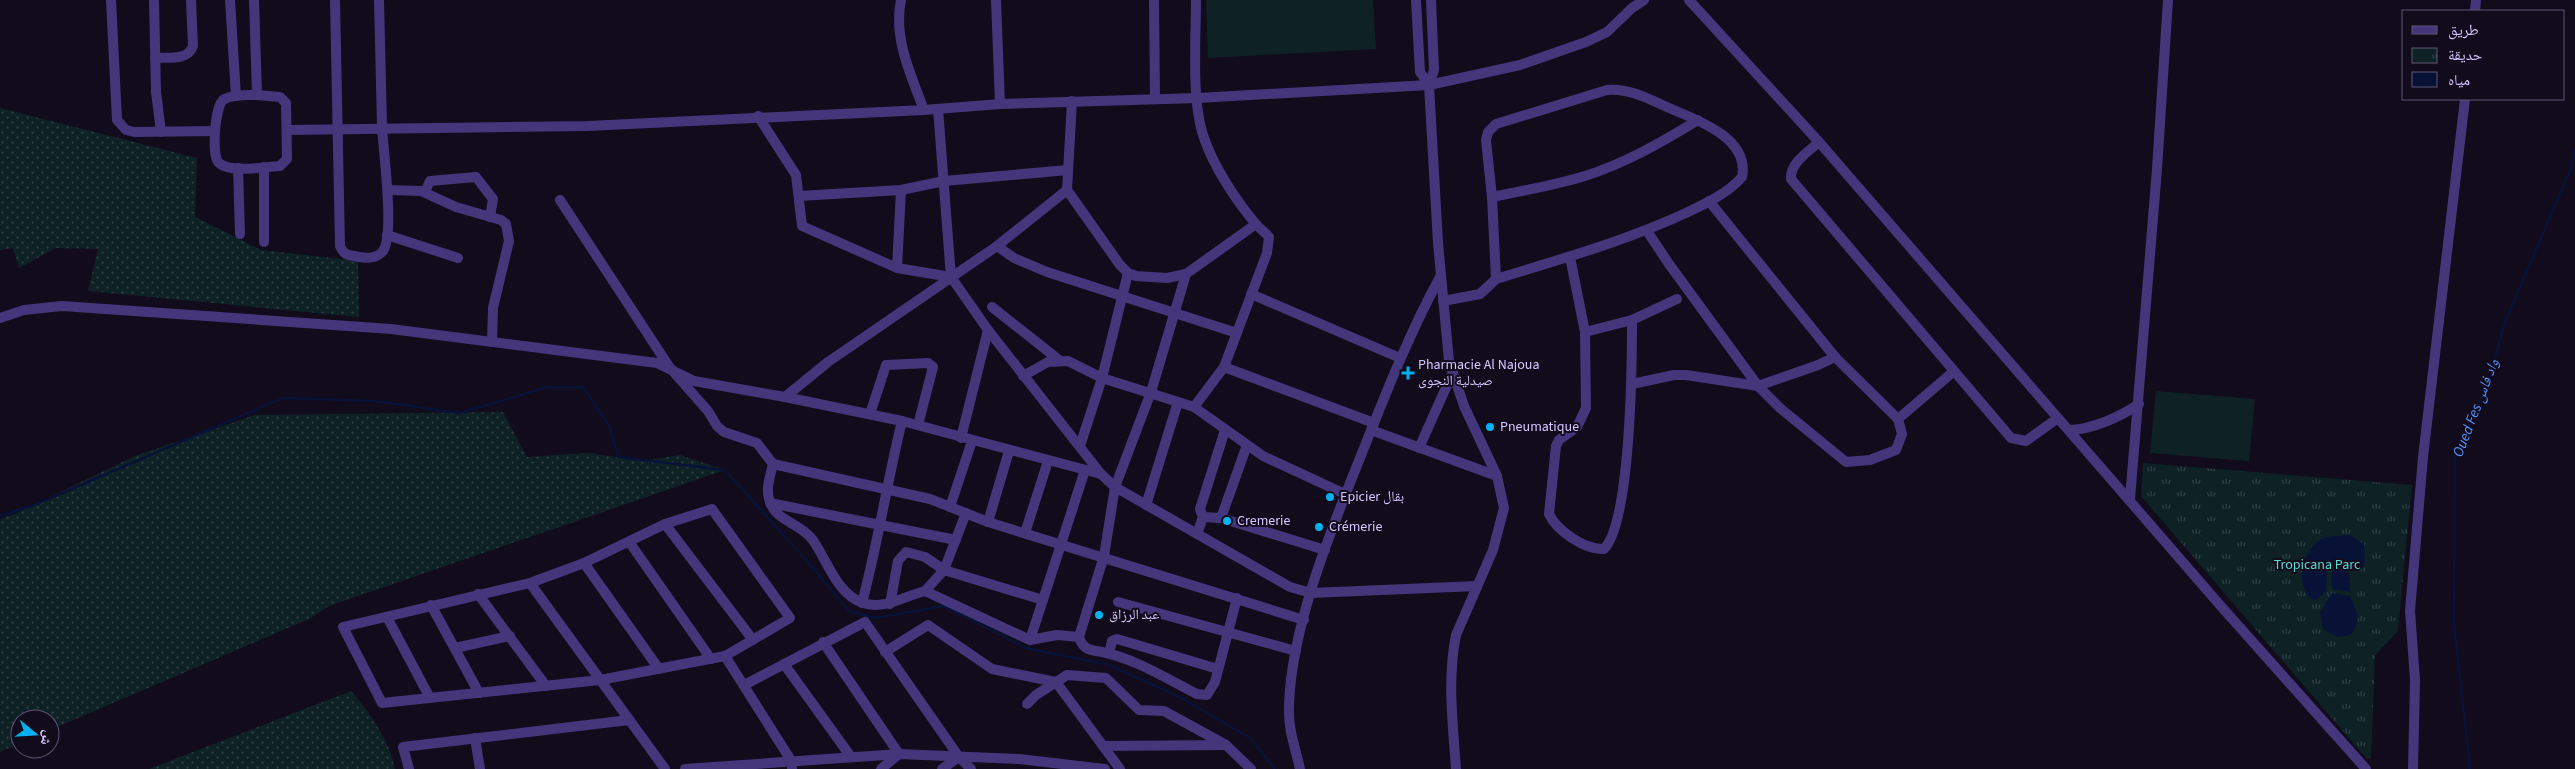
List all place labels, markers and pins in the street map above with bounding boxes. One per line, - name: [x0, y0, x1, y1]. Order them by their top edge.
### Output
- place label: Pharmacie Al Najoua صيدلية النجوى: [1418, 355, 1540, 391]
- marker: Pharmacie Al Najoua صيدلية النجوى: [1402, 367, 1414, 379]
- place label: Pneumatique: [1500, 417, 1579, 437]
- marker: Pneumatique: [1484, 421, 1496, 433]
- place label: Epicier بقال: [1340, 487, 1404, 507]
- marker: Epicier بقال: [1324, 491, 1336, 503]
- place label: Cremerie: [1237, 511, 1291, 531]
- marker: Cremerie: [1221, 515, 1233, 527]
- place label: Crémerie: [1329, 517, 1383, 537]
- marker: Crémerie: [1313, 521, 1325, 533]
- place label: عبد الرزاق: [1109, 605, 1159, 625]
- marker: عبد الرزاق: [1093, 609, 1105, 621]

